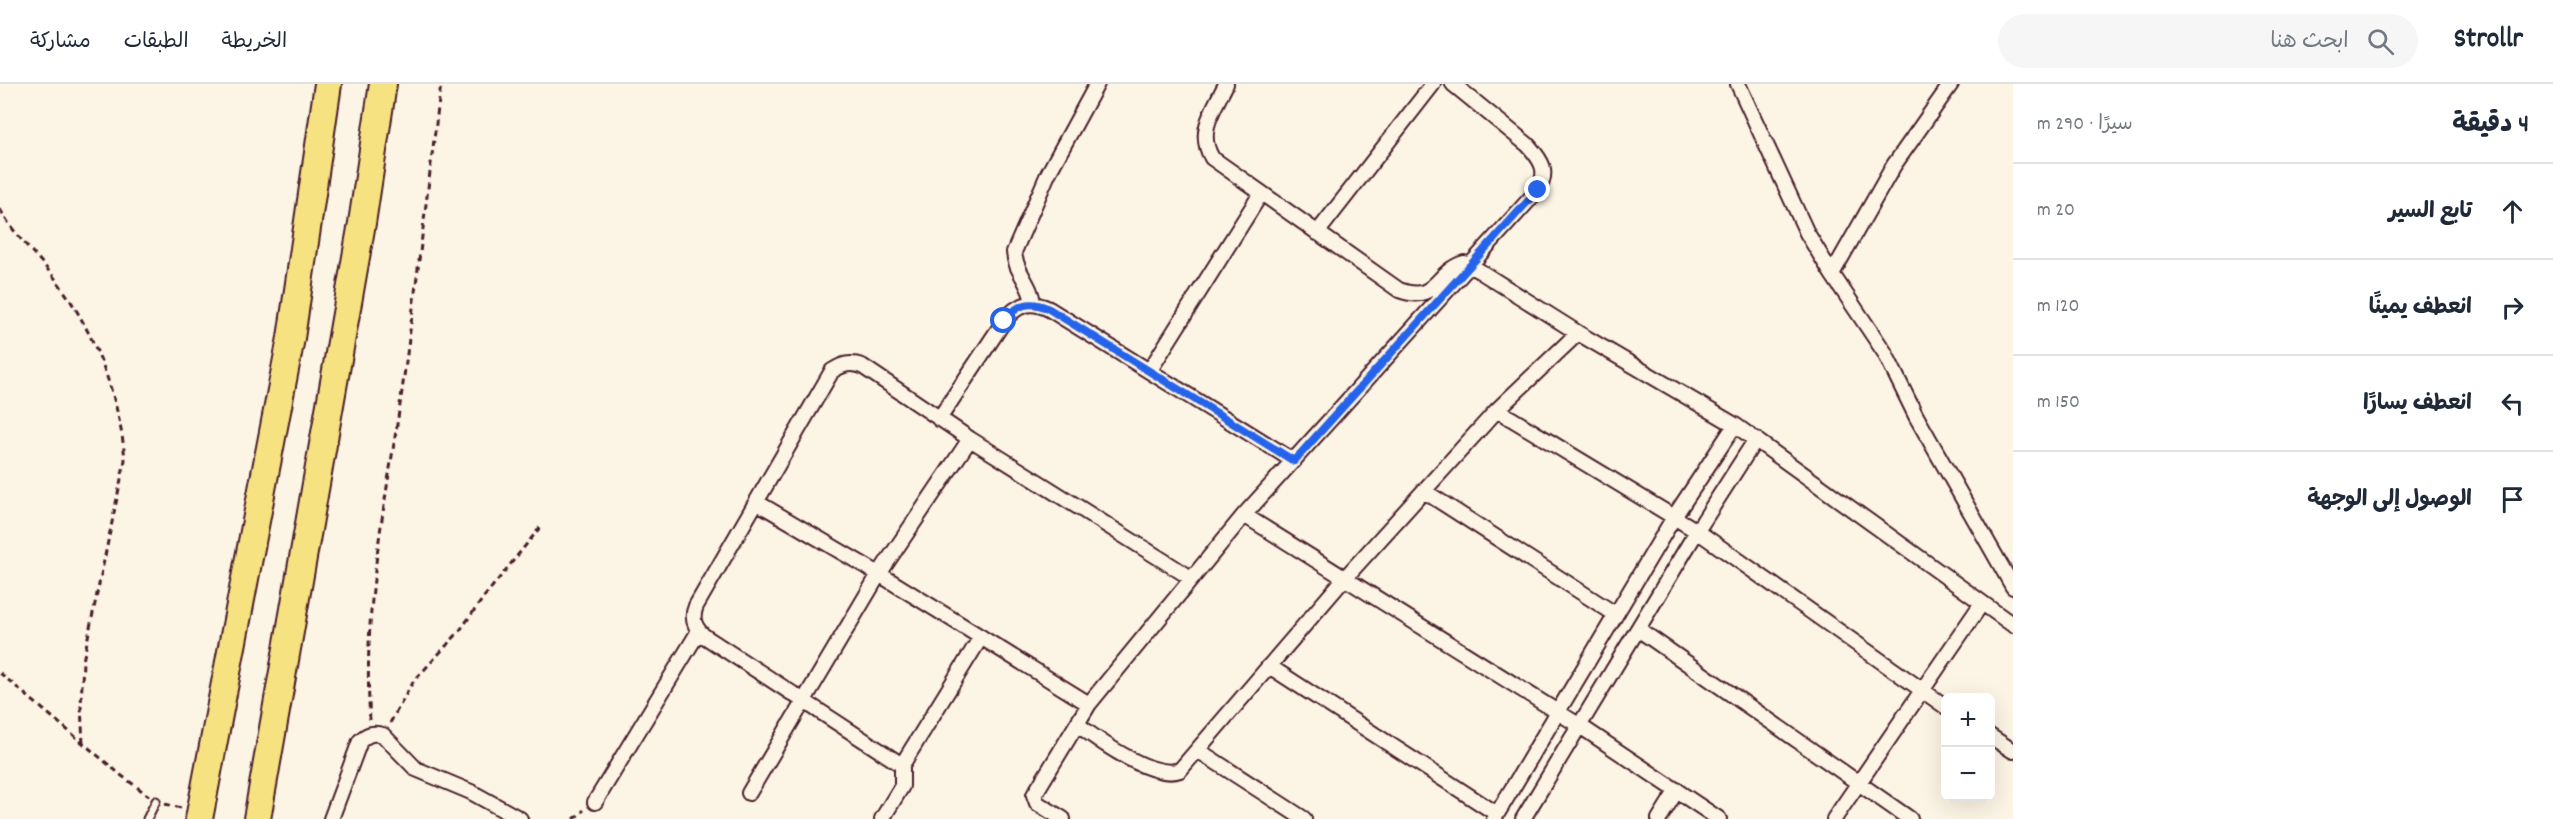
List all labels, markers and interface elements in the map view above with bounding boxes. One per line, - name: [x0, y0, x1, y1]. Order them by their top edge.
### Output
- search box: [1998, 14, 2418, 68]
- text: Strollr: [2454, 21, 2523, 61]
- icon: search: [2364, 25, 2397, 58]
- text: ابحث هنا: [2270, 27, 2349, 58]
- text: مشاركة: [30, 28, 91, 58]
- text: الطبقات: [124, 28, 189, 58]
- text: الخريطة: [222, 28, 287, 58]
- text: 4 دقيقة: [2452, 107, 2529, 144]
- text: سيرًا · 290 m: [2037, 111, 2133, 139]
- route end: [1524, 176, 1550, 202]
- icon: ahead: [2496, 195, 2529, 228]
- text: 20 m: [2037, 197, 2075, 225]
- text: تابع السير: [2389, 197, 2472, 228]
- icon: right: [2496, 291, 2529, 324]
- text: 120 m: [2037, 293, 2079, 321]
- text: انعطف يمينًا: [2369, 293, 2472, 324]
- route start: [990, 307, 1016, 333]
- icon: left: [2496, 387, 2529, 420]
- text: 150 m: [2037, 389, 2080, 417]
- text: انعطف يسارًا: [2363, 389, 2472, 420]
- icon: arrive: [2496, 483, 2529, 516]
- text: الوصول إلى الوجهة: [2307, 485, 2472, 516]
- map controls: [1941, 693, 1995, 801]
- button: +: [1941, 693, 1995, 747]
- button: −: [1941, 747, 1995, 801]

